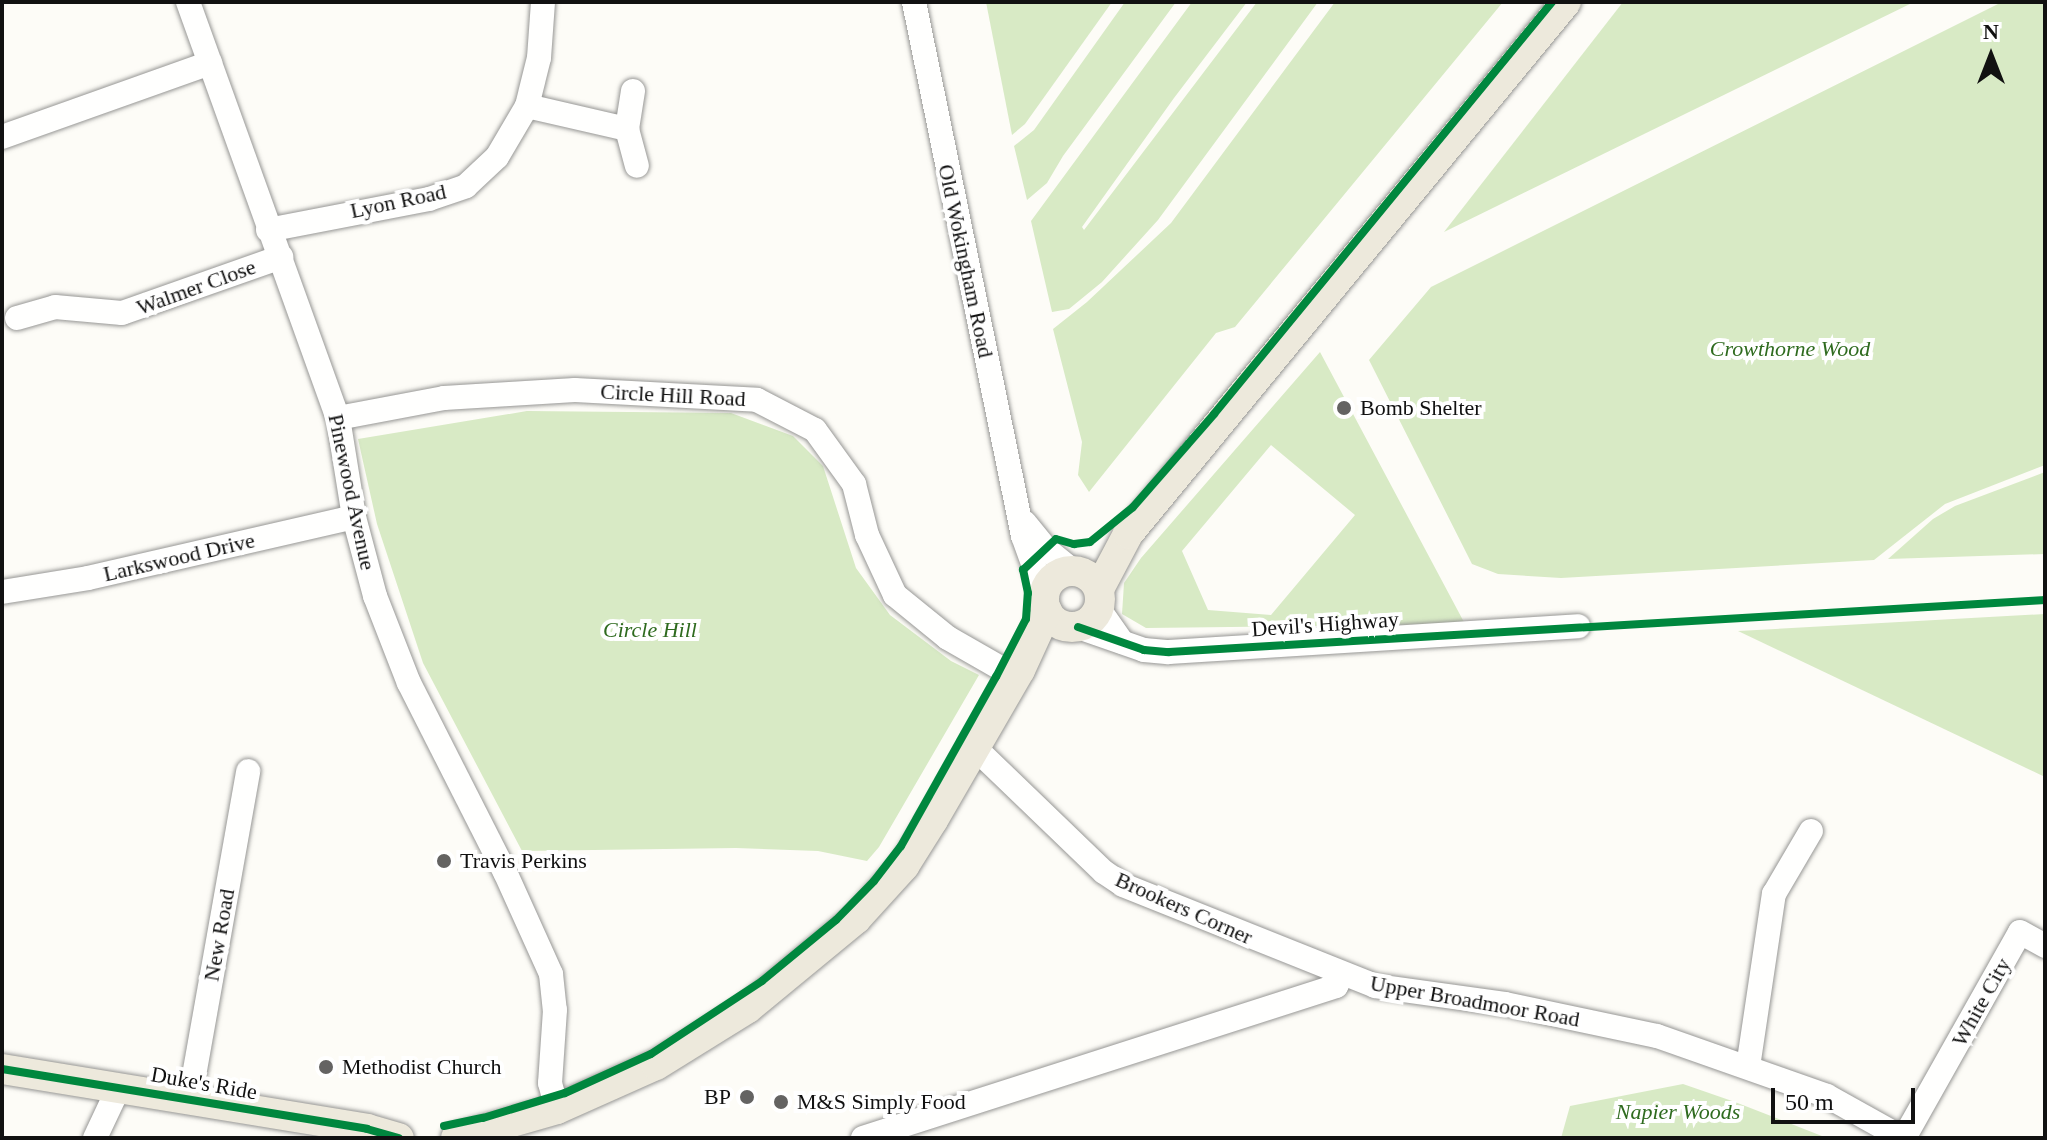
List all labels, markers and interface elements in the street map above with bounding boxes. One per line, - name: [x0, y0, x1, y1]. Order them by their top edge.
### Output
- north arrow: [1951, 16, 2031, 96]
- text: N: [1983, 19, 1999, 44]
- street label: Old Wokingham Road: [933, 162, 999, 360]
- street label: Lyon Road: [348, 178, 448, 224]
- street label: Walmer Close: [133, 253, 259, 321]
- park label: Crowthorne Wood: [1710, 336, 1870, 362]
- street label: Circle Hill Road: [600, 378, 746, 412]
- place label: Bomb Shelter: [1360, 395, 1482, 421]
- marker: Bomb Shelter: [1335, 399, 1353, 417]
- street label: Pinewood Avenue: [322, 411, 382, 573]
- street label: Larkswood Drive: [101, 527, 257, 587]
- street label: Devil's Highway: [1250, 606, 1400, 642]
- park label: Circle Hill: [603, 617, 697, 643]
- place label: Travis Perkins: [460, 848, 587, 874]
- marker: Travis Perkins: [435, 852, 453, 870]
- street label: Brookers Corner: [1111, 866, 1257, 950]
- street label: New Road: [198, 887, 240, 983]
- street label: White City: [1946, 953, 2016, 1051]
- street label: Upper Broadmoor Road: [1368, 970, 1582, 1032]
- place label: Methodist Church: [342, 1054, 501, 1080]
- marker: Methodist Church: [317, 1058, 335, 1076]
- street label: Duke's Ride: [149, 1061, 259, 1105]
- scale bar: [1775, 1072, 1919, 1122]
- place label: BP: [704, 1084, 731, 1110]
- marker: BP: [738, 1088, 756, 1106]
- place label: M&S Simply Food: [797, 1089, 966, 1115]
- text: 50 m: [1785, 1089, 1834, 1115]
- marker: M&S Simply Food: [772, 1093, 790, 1111]
- park label: Napier Woods: [1616, 1099, 1740, 1125]

